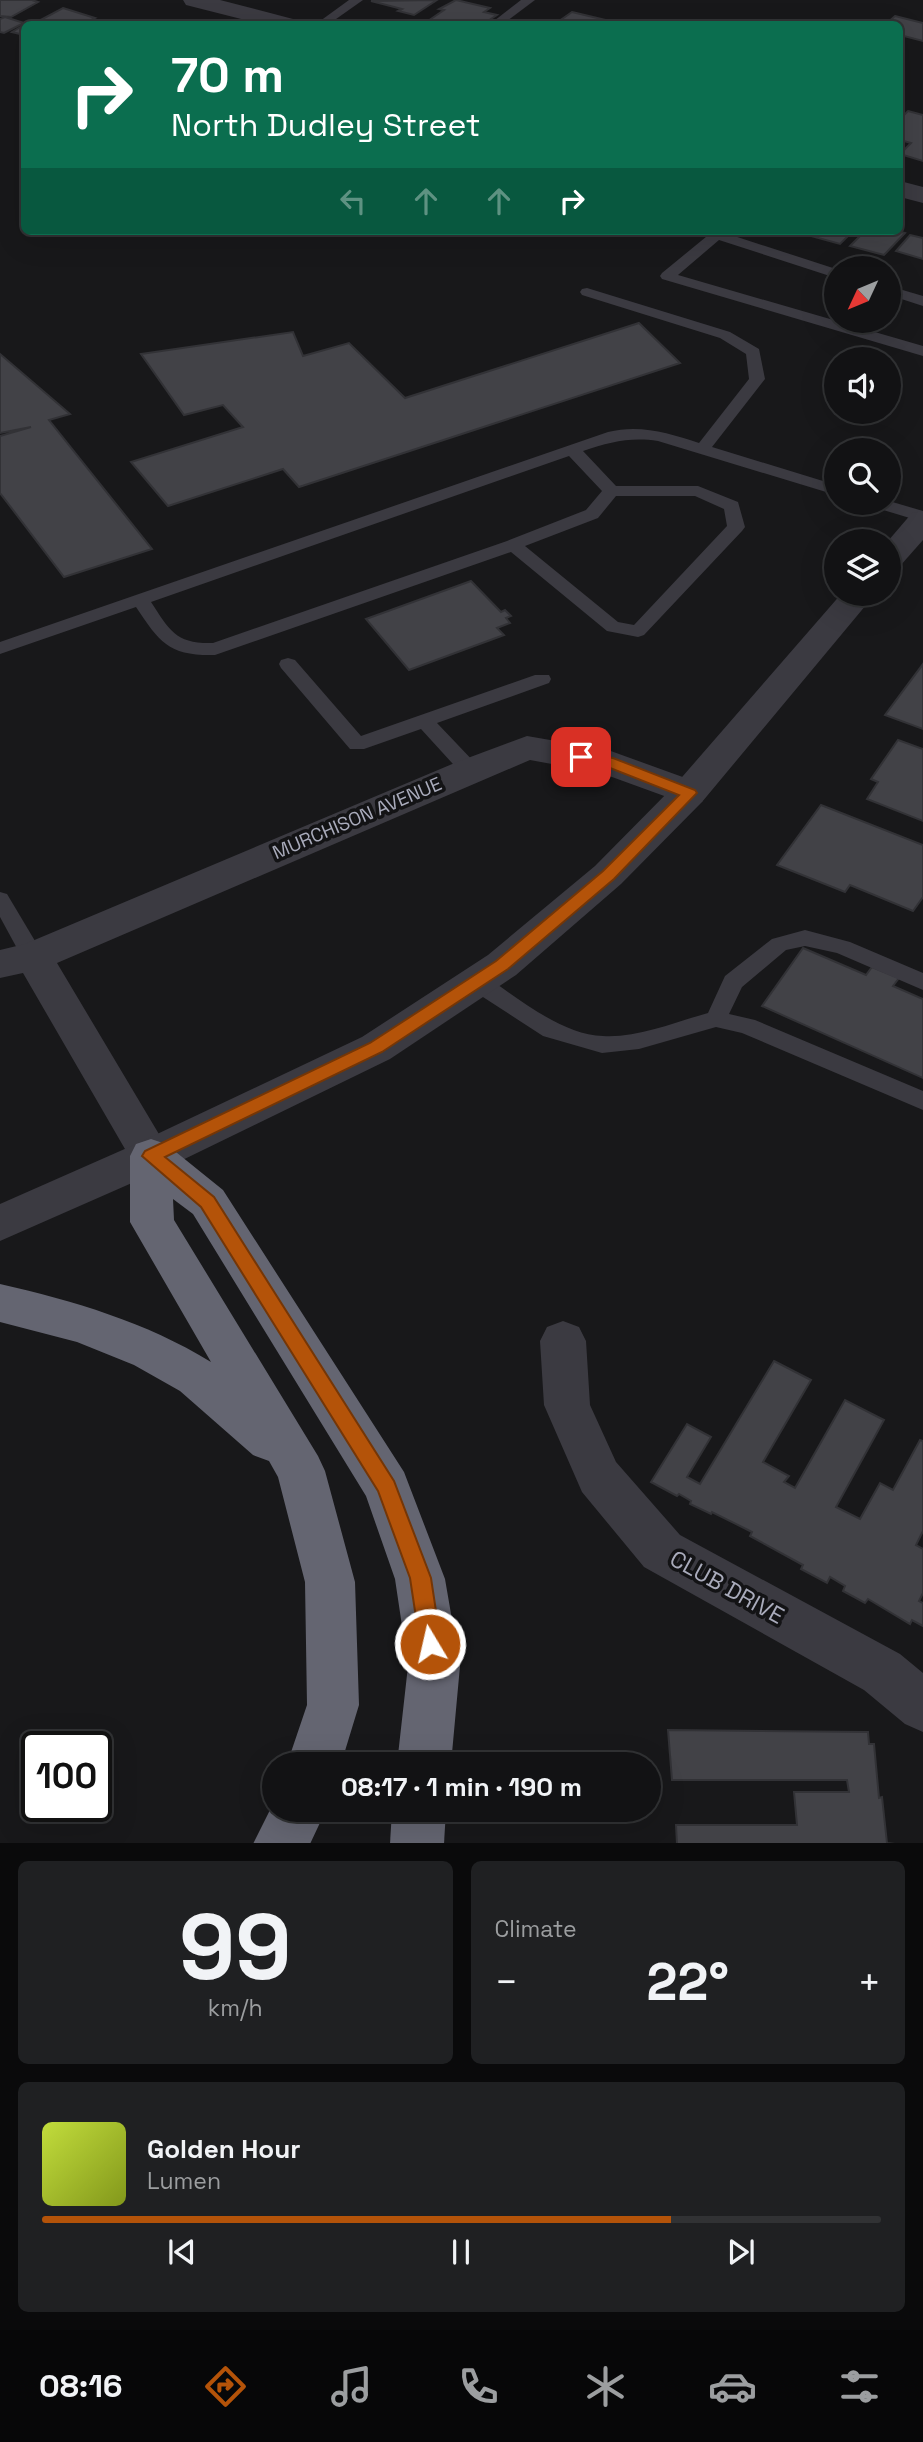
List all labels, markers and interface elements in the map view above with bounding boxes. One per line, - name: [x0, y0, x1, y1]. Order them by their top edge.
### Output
- text: 70 m: [171, 44, 284, 106]
- icon: right: [56, 49, 147, 140]
- text: North Dudley Street: [171, 105, 480, 145]
- icon: left: [334, 182, 372, 220]
- icon: ahead: [407, 182, 445, 220]
- icon: ahead: [480, 182, 518, 220]
- icon: right: [553, 182, 591, 220]
- north arrow: [824, 256, 901, 332]
- map controls: [824, 256, 901, 606]
- button: sound: [824, 347, 901, 424]
- button: search: [824, 438, 901, 515]
- button: layers: [824, 529, 901, 606]
- pin: [551, 727, 611, 787]
- icon: arrive: [562, 738, 600, 776]
- street label: MURCHISON AVENUE: [269, 771, 445, 865]
- street label: CLUB DRIVE: [665, 1543, 789, 1631]
- position arrow: [393, 1607, 467, 1681]
- speed limit sign: 100: [21, 1731, 112, 1822]
- text: 08:17 · 1 min · 190 m: [341, 1770, 582, 1804]
- text: 99: [179, 1889, 291, 2006]
- text: Climate: [495, 1914, 577, 1944]
- text: 22°: [647, 1949, 729, 2015]
- text: −: [495, 1958, 518, 2006]
- text: +: [857, 1958, 881, 2006]
- text: km/h: [208, 1993, 263, 2023]
- text: Golden Hour: [147, 2132, 301, 2166]
- text: Lumen: [147, 2166, 221, 2196]
- icon: previous: [163, 2233, 201, 2271]
- icon: pause: [442, 2233, 480, 2271]
- icon: next: [722, 2233, 760, 2271]
- icon: directions: [201, 2362, 250, 2411]
- icon: music: [327, 2362, 376, 2411]
- icon: phone: [454, 2362, 503, 2411]
- icon: climate: [581, 2362, 630, 2411]
- icon: car: [708, 2362, 757, 2411]
- icon: filters: [835, 2362, 884, 2411]
- text: 08:16: [39, 2366, 123, 2406]

